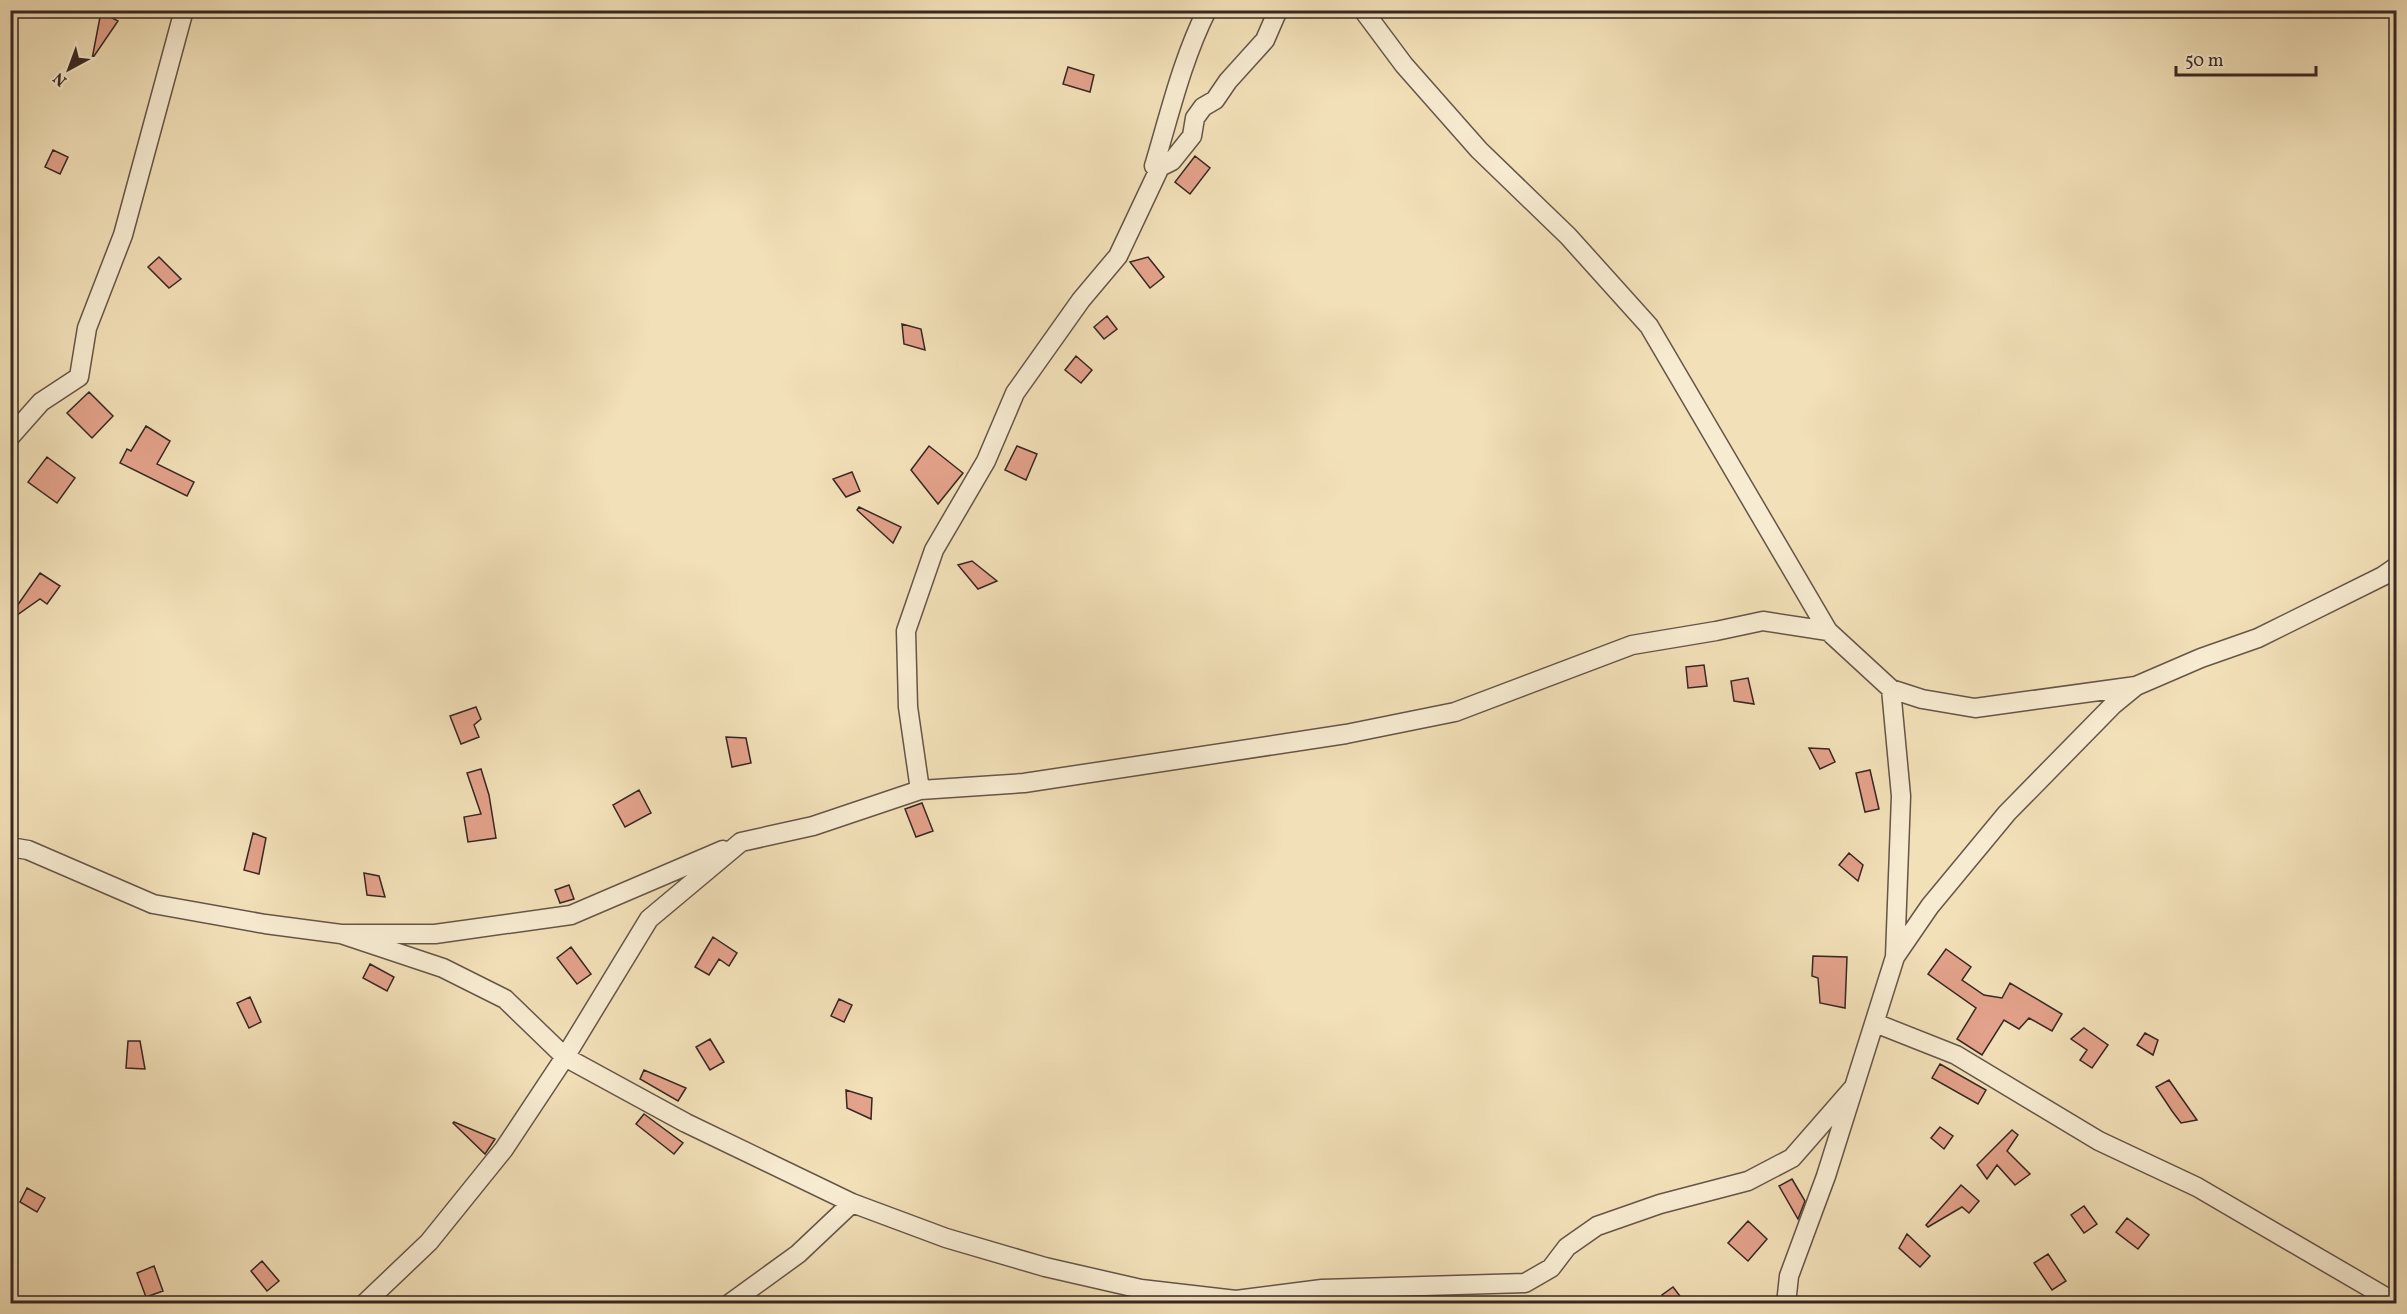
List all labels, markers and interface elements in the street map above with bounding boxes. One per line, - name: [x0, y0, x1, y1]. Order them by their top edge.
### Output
- north arrow: [39, 39, 99, 99]
- scale bar: [2176, 39, 2316, 77]
- text: 50 m: [2185, 49, 2224, 74]
- text: N: [49, 66, 72, 91]

